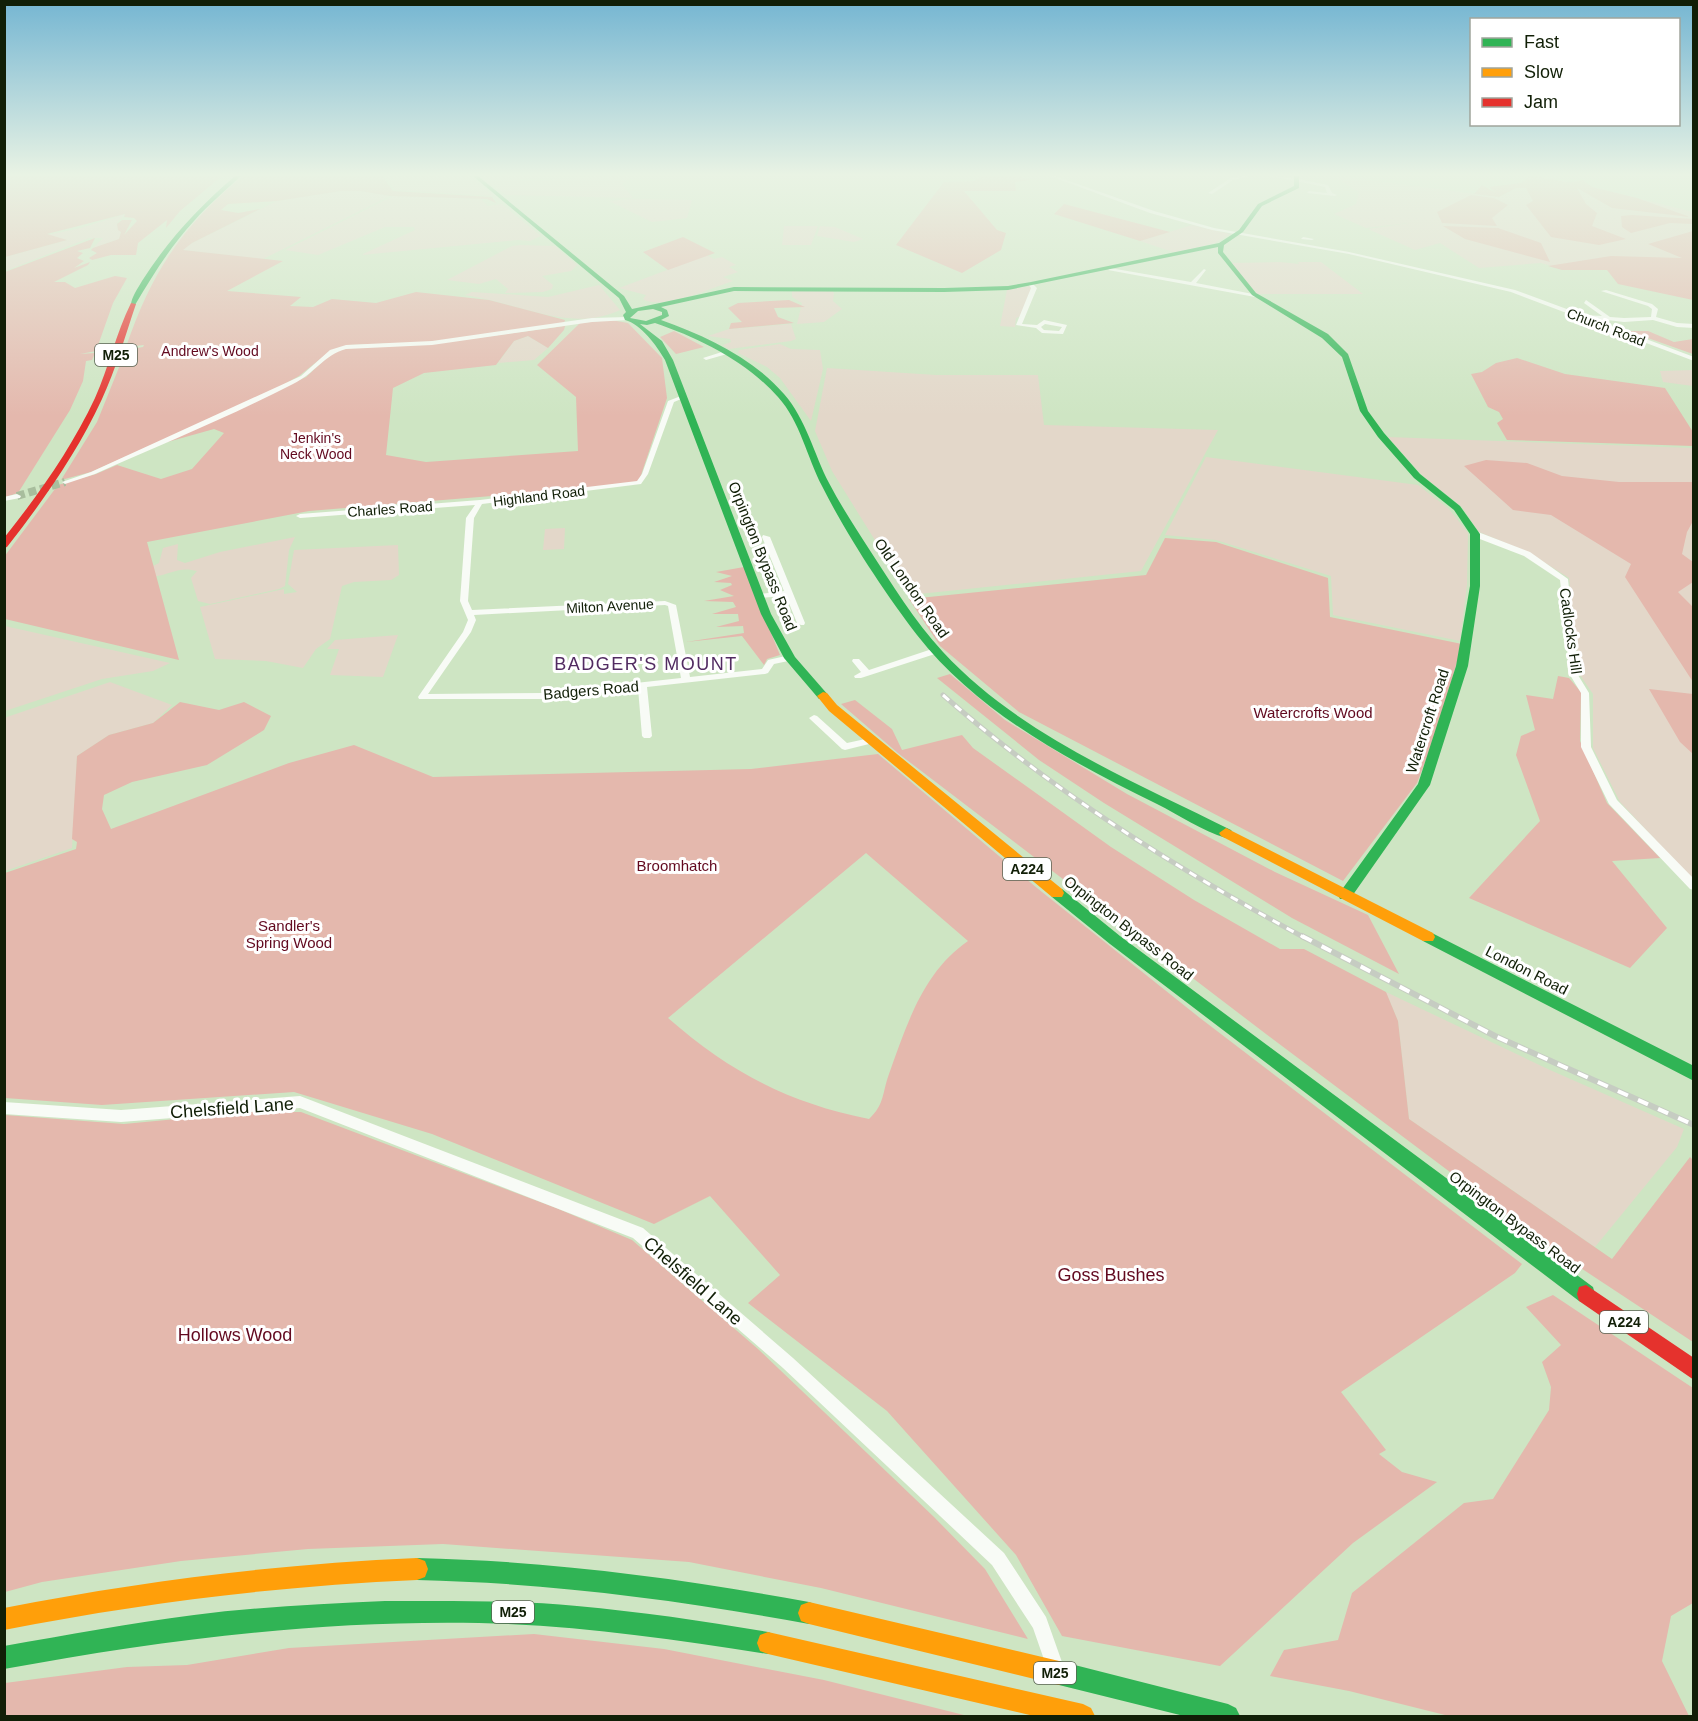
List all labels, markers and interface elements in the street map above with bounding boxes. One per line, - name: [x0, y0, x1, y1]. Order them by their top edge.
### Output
- legend: [1470, 18, 1680, 126]
- text: Fast: [1524, 32, 1559, 52]
- text: Slow: [1524, 62, 1564, 82]
- text: Jam: [1524, 92, 1558, 112]
- street label: Church Road: [1565, 305, 1647, 349]
- park label: Andrew's Wood: [161, 343, 259, 359]
- road number: M25: [95, 344, 137, 366]
- park label: Jenkin's Neck Wood: [280, 430, 352, 462]
- street label: Orpington Bypass Road: [725, 479, 801, 633]
- street label: Highland Road: [492, 482, 586, 510]
- street label: Charles Road: [347, 498, 433, 520]
- street label: Old London Road: [871, 535, 953, 641]
- street label: Cadlocks Hill: [1557, 587, 1585, 675]
- street label: Milton Avenue: [566, 596, 654, 616]
- district label: BADGER'S MOUNT: [554, 654, 738, 674]
- street label: Watercroft Road: [1402, 667, 1452, 775]
- street label: Badgers Road: [542, 677, 640, 703]
- park label: Watercrofts Wood: [1253, 704, 1373, 721]
- park label: Broomhatch: [637, 857, 717, 874]
- road number: A224: [1003, 858, 1051, 880]
- street label: Orpington Bypass Road: [1061, 872, 1197, 984]
- park label: Sandler's Spring Wood: [246, 917, 332, 951]
- street label: London Road: [1483, 942, 1571, 998]
- street label: Chelsfield Lane: [169, 1094, 295, 1122]
- street label: Orpington Bypass Road: [1446, 1167, 1584, 1277]
- street label: Chelsfield Lane: [640, 1233, 746, 1329]
- park label: Goss Bushes: [1057, 1265, 1165, 1285]
- road number: A224: [1600, 1311, 1648, 1333]
- park label: Hollows Wood: [178, 1325, 292, 1345]
- road number: M25: [492, 1601, 534, 1623]
- road number: M25: [1034, 1662, 1076, 1684]

